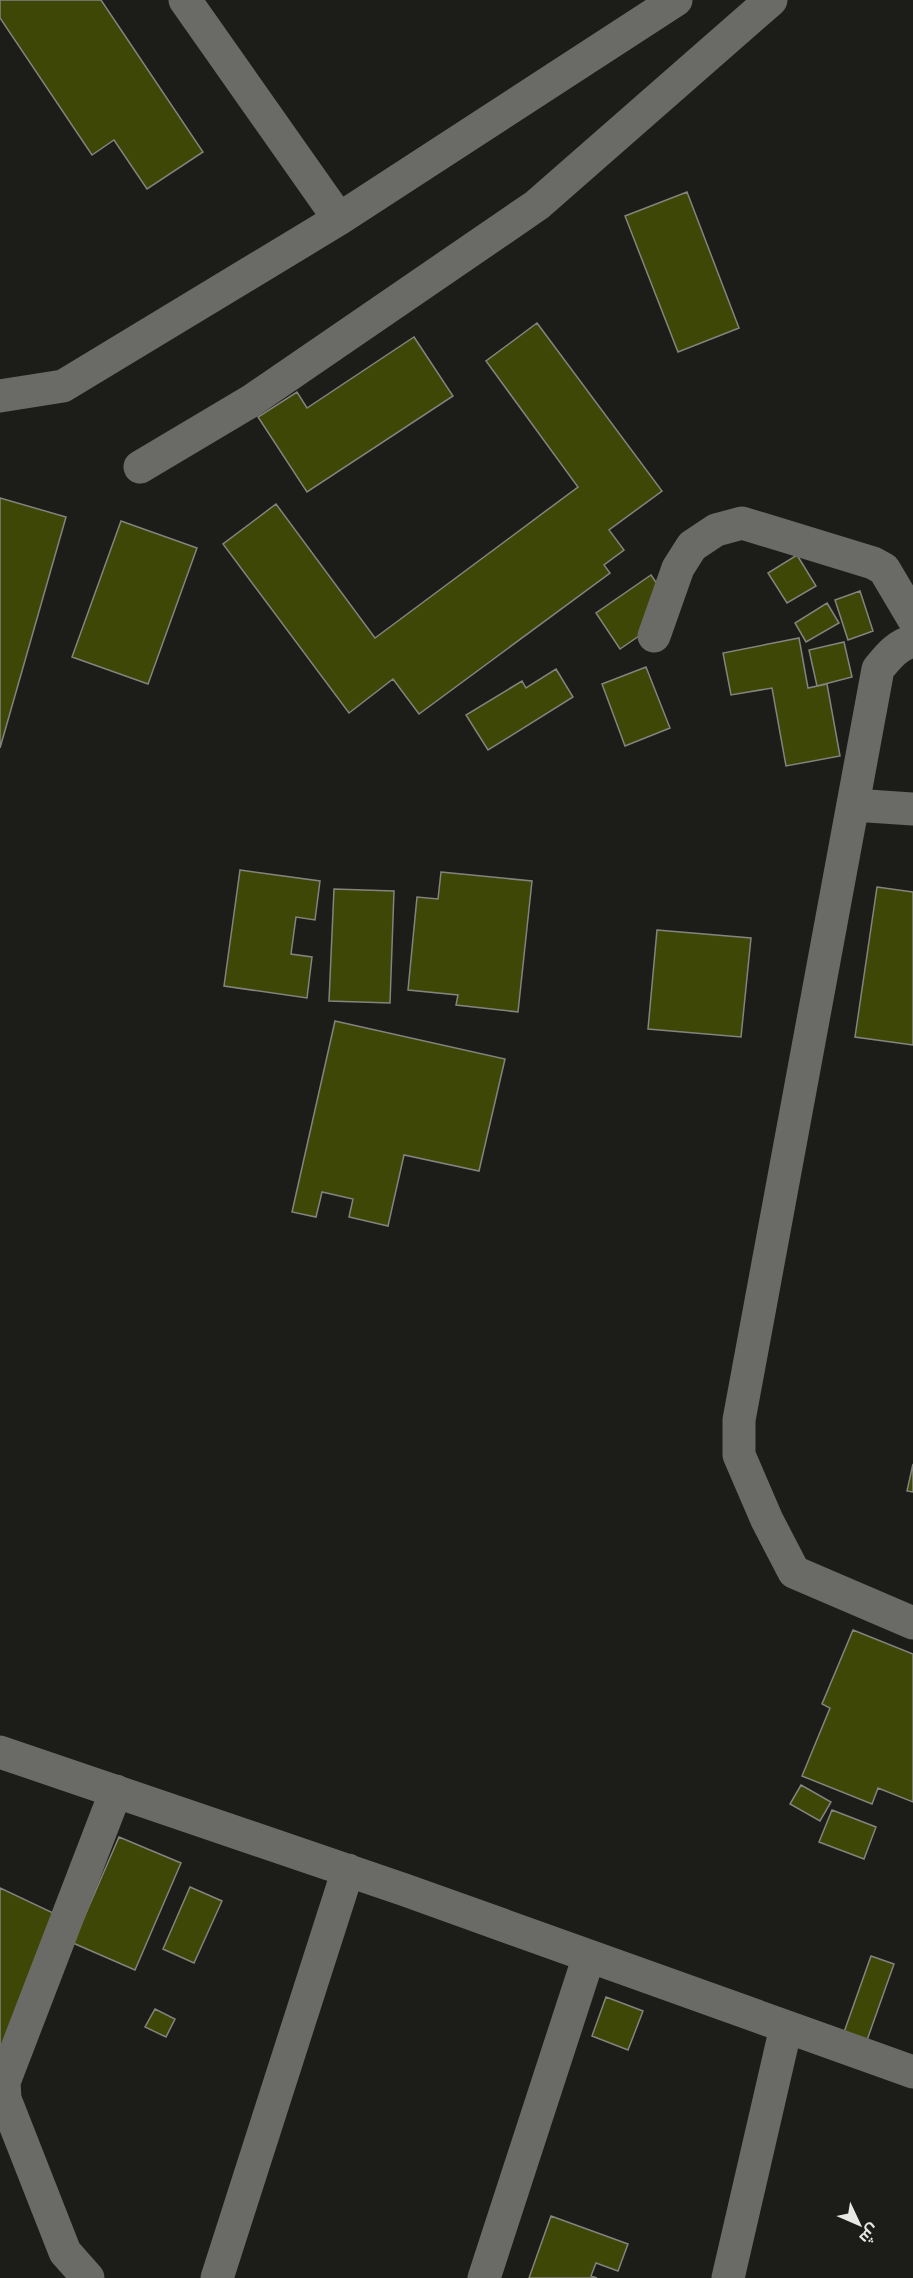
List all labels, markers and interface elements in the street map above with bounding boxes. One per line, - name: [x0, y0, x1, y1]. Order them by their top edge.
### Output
- north arrow: [829, 2194, 889, 2254]
- text: ش: [855, 2220, 883, 2248]

